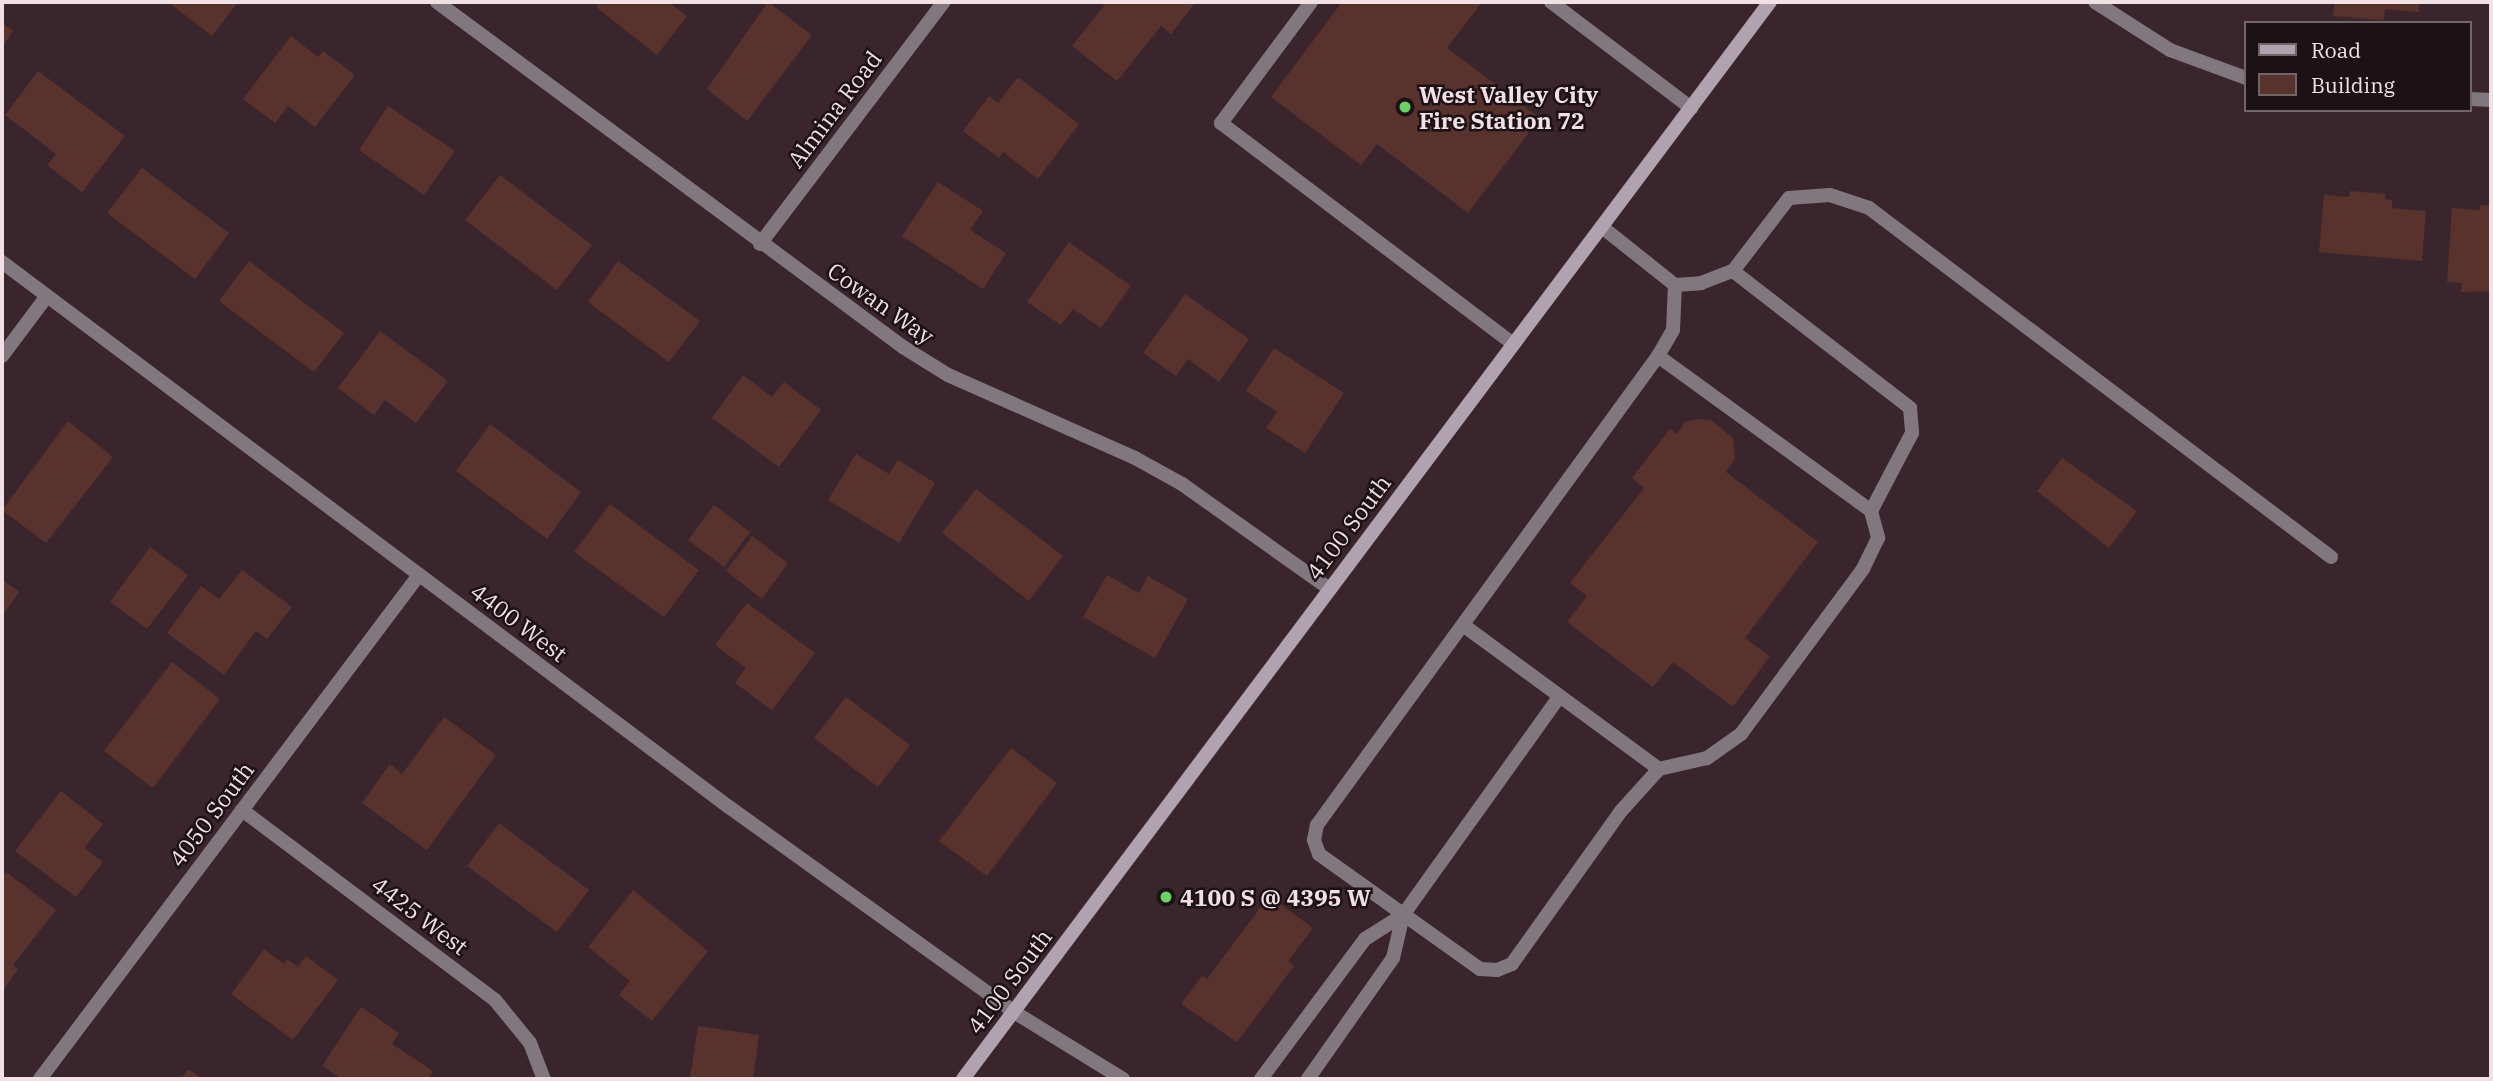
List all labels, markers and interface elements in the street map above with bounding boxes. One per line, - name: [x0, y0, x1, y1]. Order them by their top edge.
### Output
- legend: [2244, 21, 2472, 112]
- text: Road: [2311, 36, 2361, 64]
- street label: Almina Road: [781, 45, 887, 173]
- text: Building: [2311, 71, 2395, 99]
- place label: West Valley City Fire Station 72: [1419, 80, 1598, 134]
- marker: West Valley City Fire Station 72: [1397, 99, 1413, 115]
- street label: Cowan Way: [823, 256, 939, 350]
- street label: 4100 South: [1300, 469, 1396, 585]
- street label: 4400 West: [465, 577, 573, 667]
- street label: 4050 South: [163, 756, 259, 872]
- street label: 4425 West: [366, 870, 474, 960]
- place label: 4100 S @ 4395 W: [1180, 883, 1371, 911]
- marker: 4100 S @ 4395 W: [1158, 889, 1174, 905]
- street label: 4100 South: [961, 923, 1057, 1039]

